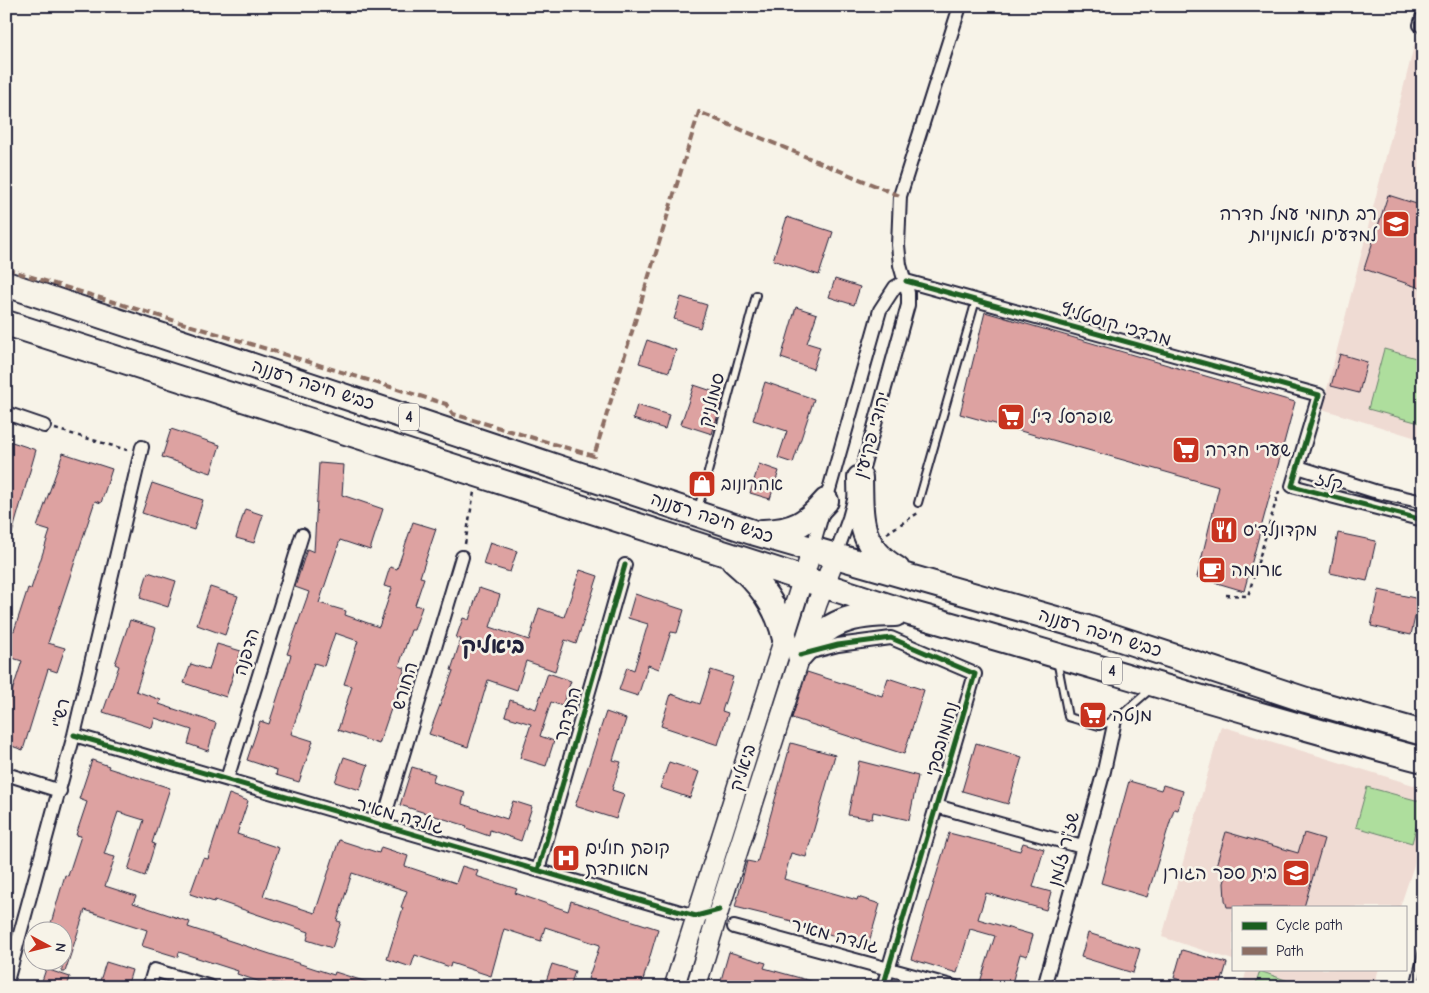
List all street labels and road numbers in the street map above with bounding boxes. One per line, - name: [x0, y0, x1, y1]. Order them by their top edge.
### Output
- street label: מרדכי קוסטליץ: [1058, 299, 1174, 351]
- street label: כביש חיפה רעננה: [249, 355, 377, 415]
- street label: סמולניק: [695, 370, 729, 430]
- street label: יהודי פקיעין: [850, 389, 894, 481]
- road number: 4: [399, 404, 419, 431]
- street label: קלז: [1313, 468, 1345, 496]
- street label: כביש חיפה רעננה: [648, 488, 776, 548]
- street label: כביש חיפה רעננה: [1036, 604, 1164, 662]
- street label: הדפנה: [230, 626, 264, 678]
- road number: 4: [1102, 658, 1122, 684]
- street label: החורש: [388, 659, 422, 713]
- street label: התדהר: [550, 684, 586, 744]
- street label: רש"י: [47, 696, 75, 730]
- street label: נחומובסקי: [921, 699, 963, 779]
- street label: ביאליק: [725, 742, 761, 794]
- street label: גולדה מאיר: [354, 793, 446, 839]
- street label: שז"ר זלמן: [1044, 809, 1084, 889]
- street label: גולדה מאיר: [788, 914, 882, 958]

